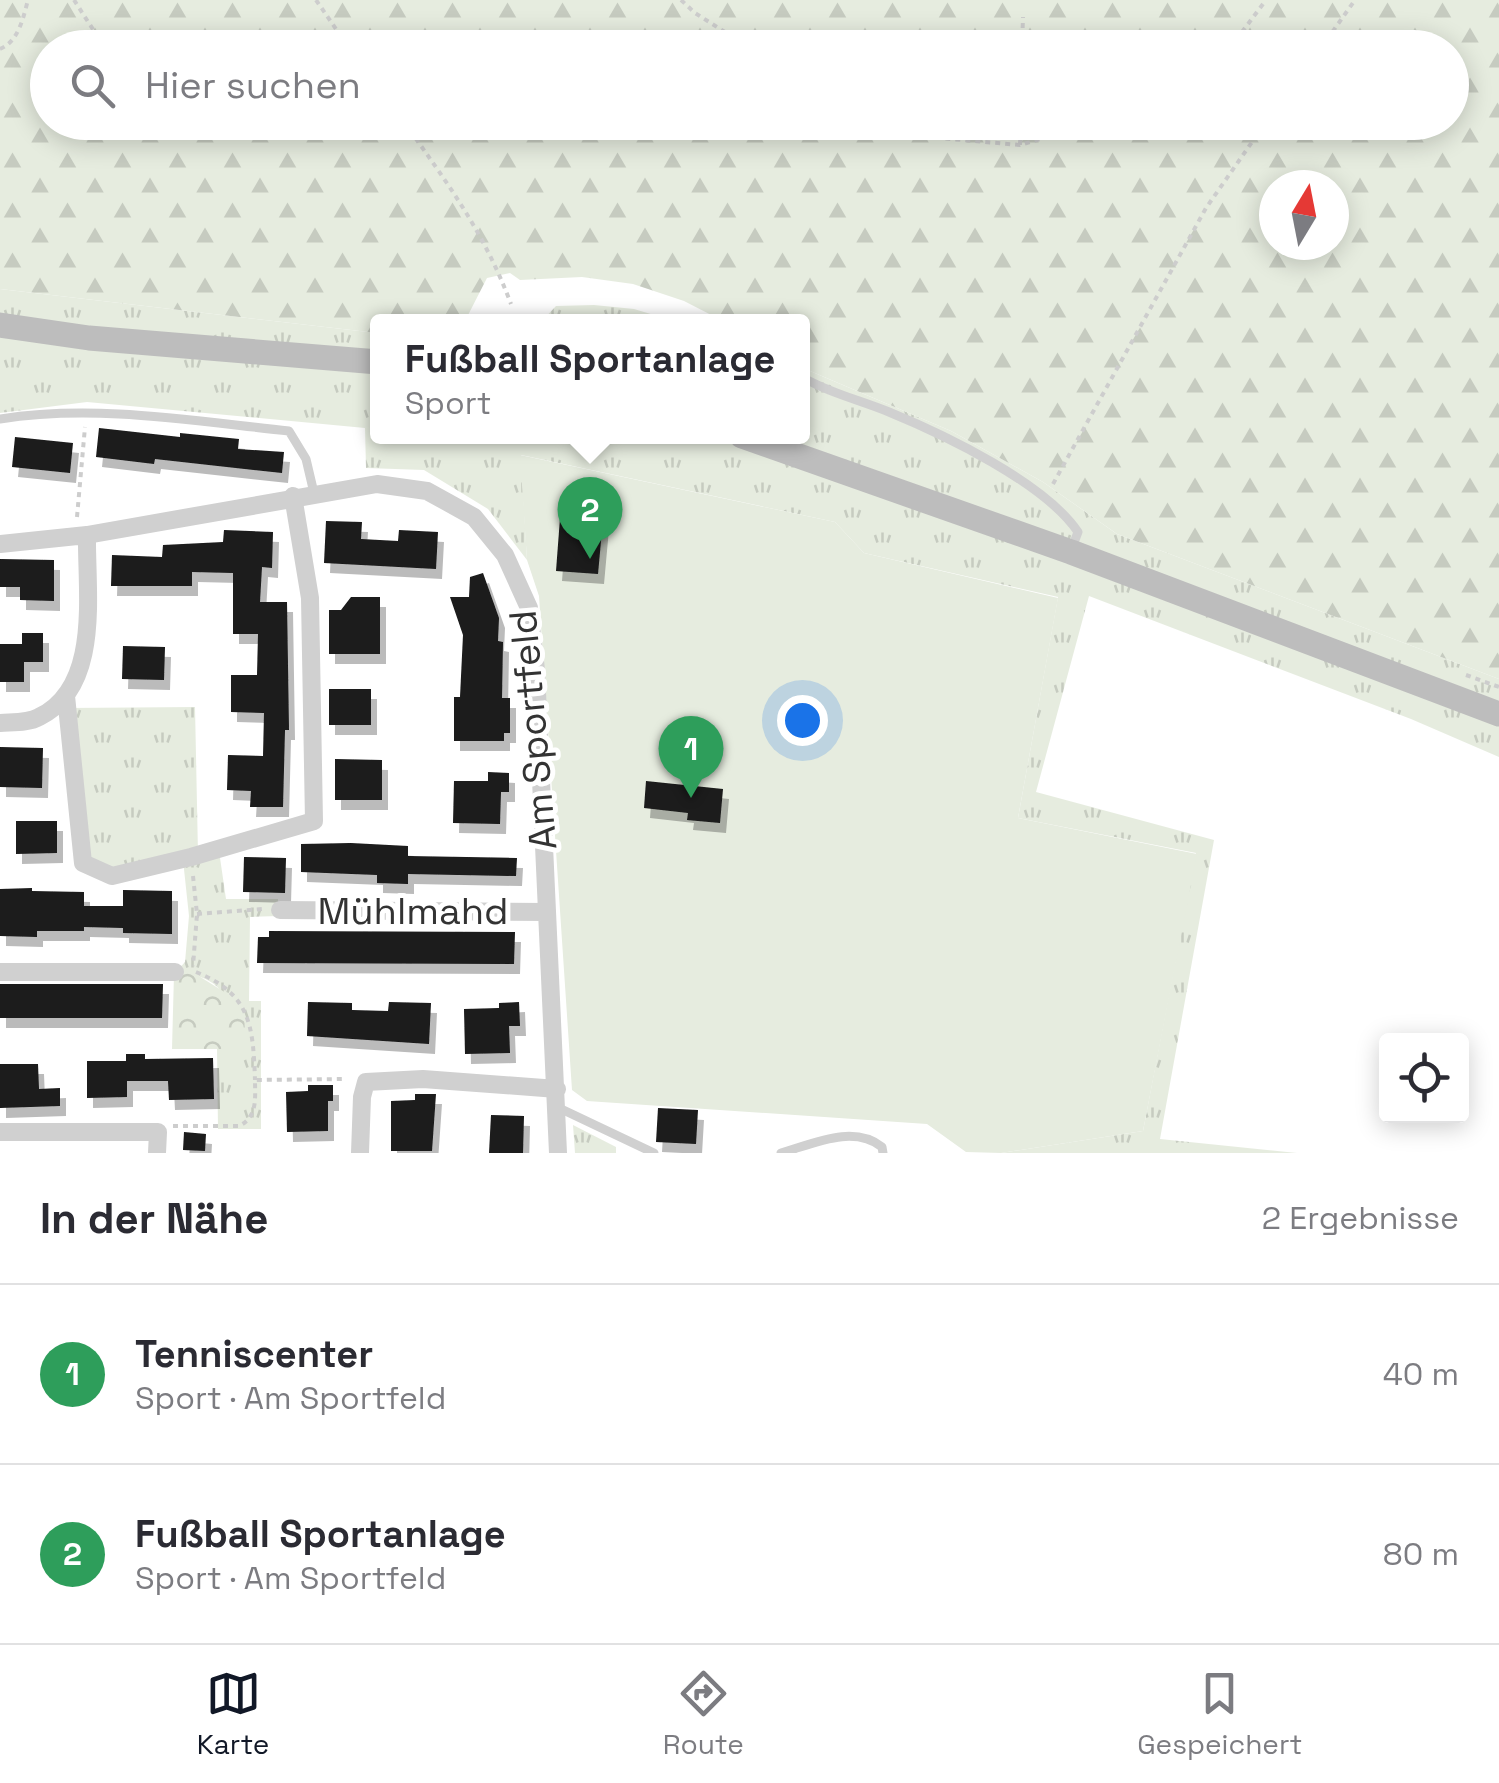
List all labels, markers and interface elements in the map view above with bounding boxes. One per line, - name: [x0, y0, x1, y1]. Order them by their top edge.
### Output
- search box: [30, 30, 1469, 140]
- icon: search: [65, 58, 120, 113]
- text: Hier suchen: [145, 61, 361, 109]
- north arrow: [1259, 170, 1349, 260]
- popup: [370, 314, 810, 444]
- text: Fußball Sportanlage: [405, 335, 775, 383]
- text: Sport: [405, 383, 491, 423]
- pin: 2: [558, 476, 622, 559]
- street label: Am Sportfeld: [499, 608, 567, 852]
- your location: [777, 695, 828, 746]
- pin: 1: [658, 716, 724, 798]
- street label: Mühlmahd: [317, 887, 509, 935]
- map controls: [1379, 1033, 1469, 1123]
- button: locate: [1379, 1033, 1469, 1123]
- text: In der Nähe: [40, 1192, 268, 1245]
- text: 2 Ergebnisse: [1262, 1198, 1459, 1238]
- text: Tenniscenter: [135, 1330, 373, 1378]
- text: 1: [65, 1354, 80, 1394]
- text: 40 m: [1383, 1354, 1459, 1394]
- text: Sport · Am Sportfeld: [135, 1378, 446, 1418]
- text: Fußball Sportanlage: [135, 1510, 506, 1558]
- text: 2: [63, 1534, 82, 1574]
- text: 80 m: [1383, 1534, 1459, 1574]
- text: Sport · Am Sportfeld: [135, 1558, 446, 1598]
- tab: Karte: [197, 1666, 269, 1762]
- tab: Route: [663, 1666, 744, 1762]
- tab: Gespeichert: [1137, 1666, 1302, 1762]

